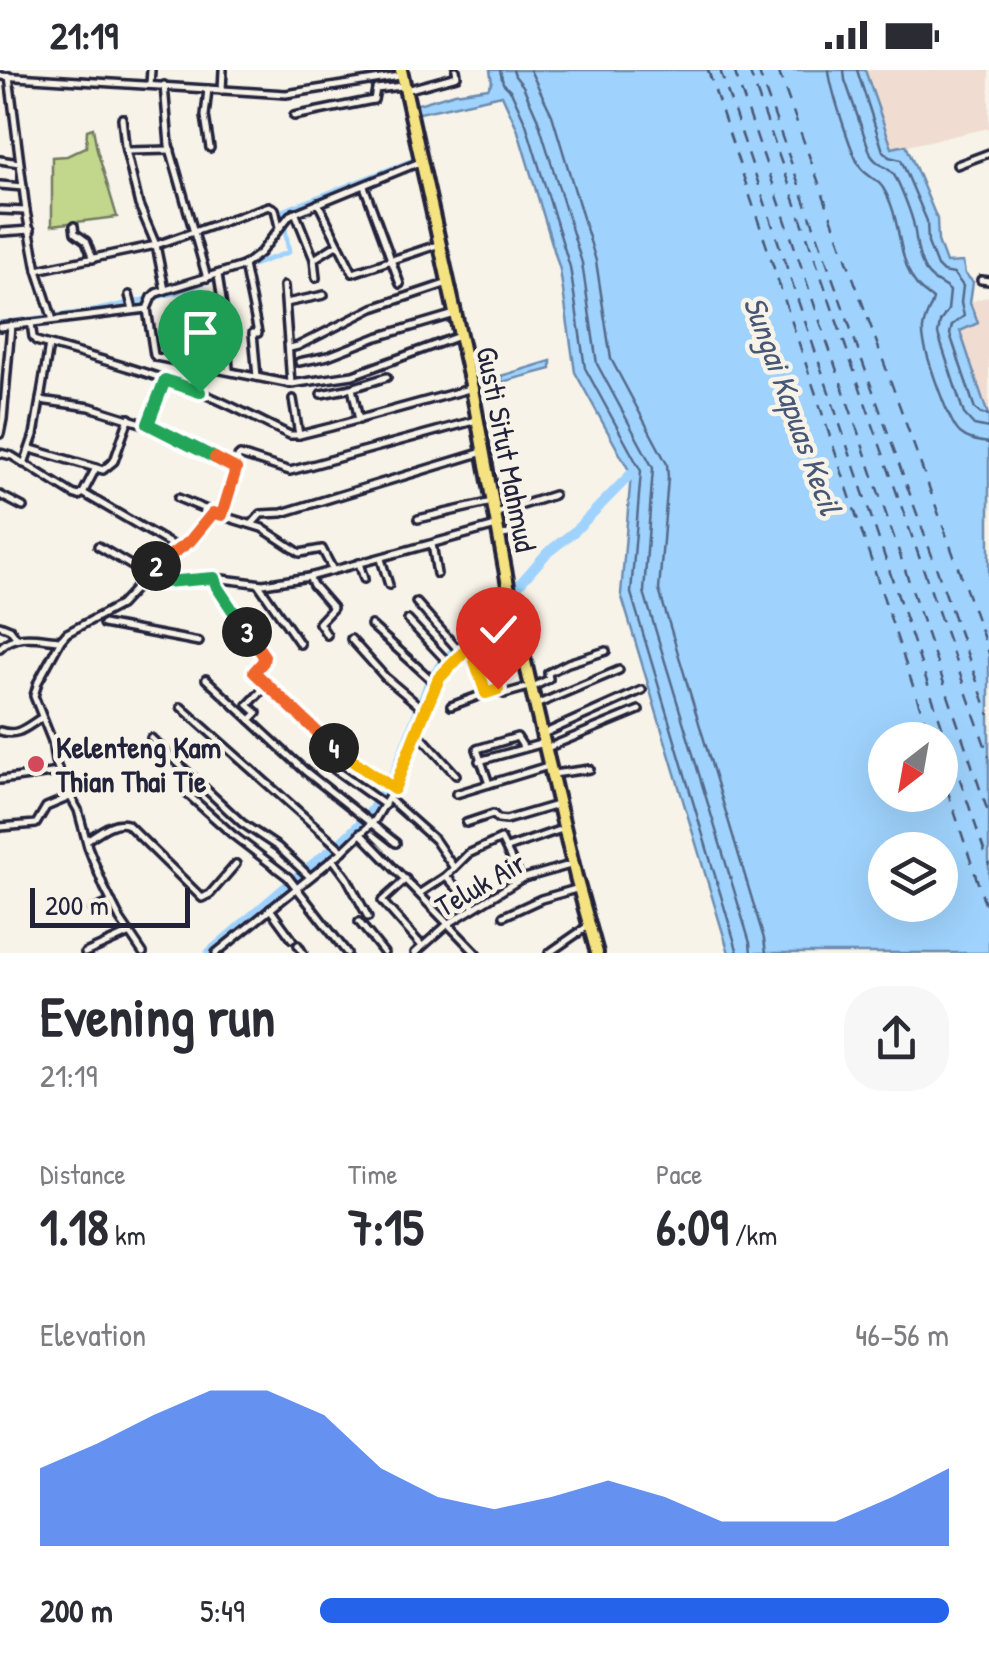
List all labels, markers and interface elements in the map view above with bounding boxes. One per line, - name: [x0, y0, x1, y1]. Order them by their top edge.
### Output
- text: 21:19: [50, 9, 118, 61]
- pin: [158, 290, 243, 393]
- water label: Sungai Kapuas Kecil: [734, 290, 853, 521]
- icon: arrive: [173, 305, 228, 360]
- street label: Gusti Situt Mahmud: [468, 343, 547, 555]
- pin: 2: [131, 541, 181, 591]
- text: 2: [149, 547, 163, 585]
- pin: [456, 587, 541, 690]
- icon: check: [471, 602, 526, 657]
- pin: 3: [222, 607, 272, 657]
- text: 3: [241, 613, 253, 651]
- north arrow: [868, 722, 958, 812]
- map controls: [868, 722, 958, 922]
- pin: 4: [309, 723, 359, 773]
- place label: Kelenteng Kam Thian Thai Tie: [55, 727, 221, 801]
- text: 4: [329, 729, 339, 767]
- marker: Kelenteng Kam Thian Thai Tie: [25, 753, 47, 775]
- button: layers: [868, 832, 958, 922]
- street label: Teluk Air: [427, 842, 533, 926]
- scale bar: [30, 883, 190, 928]
- text: 200 m: [45, 886, 109, 924]
- text: Evening run: [40, 979, 275, 1053]
- button: share: [844, 986, 949, 1091]
- text: 21:19: [40, 1054, 97, 1097]
- text: Distance: [40, 1155, 126, 1193]
- text: Time: [348, 1155, 398, 1193]
- text: Pace: [656, 1155, 702, 1193]
- text: 1.18: [40, 1193, 109, 1261]
- text: 7:15: [348, 1193, 424, 1261]
- text: 6:09: [656, 1193, 728, 1261]
- text: km: [109, 1216, 146, 1254]
- text: /km: [728, 1216, 777, 1254]
- text: Elevation: [40, 1313, 146, 1356]
- text: 46–56 m: [855, 1313, 949, 1356]
- text: 200 m: [40, 1589, 113, 1632]
- text: 5:49: [200, 1589, 245, 1632]

